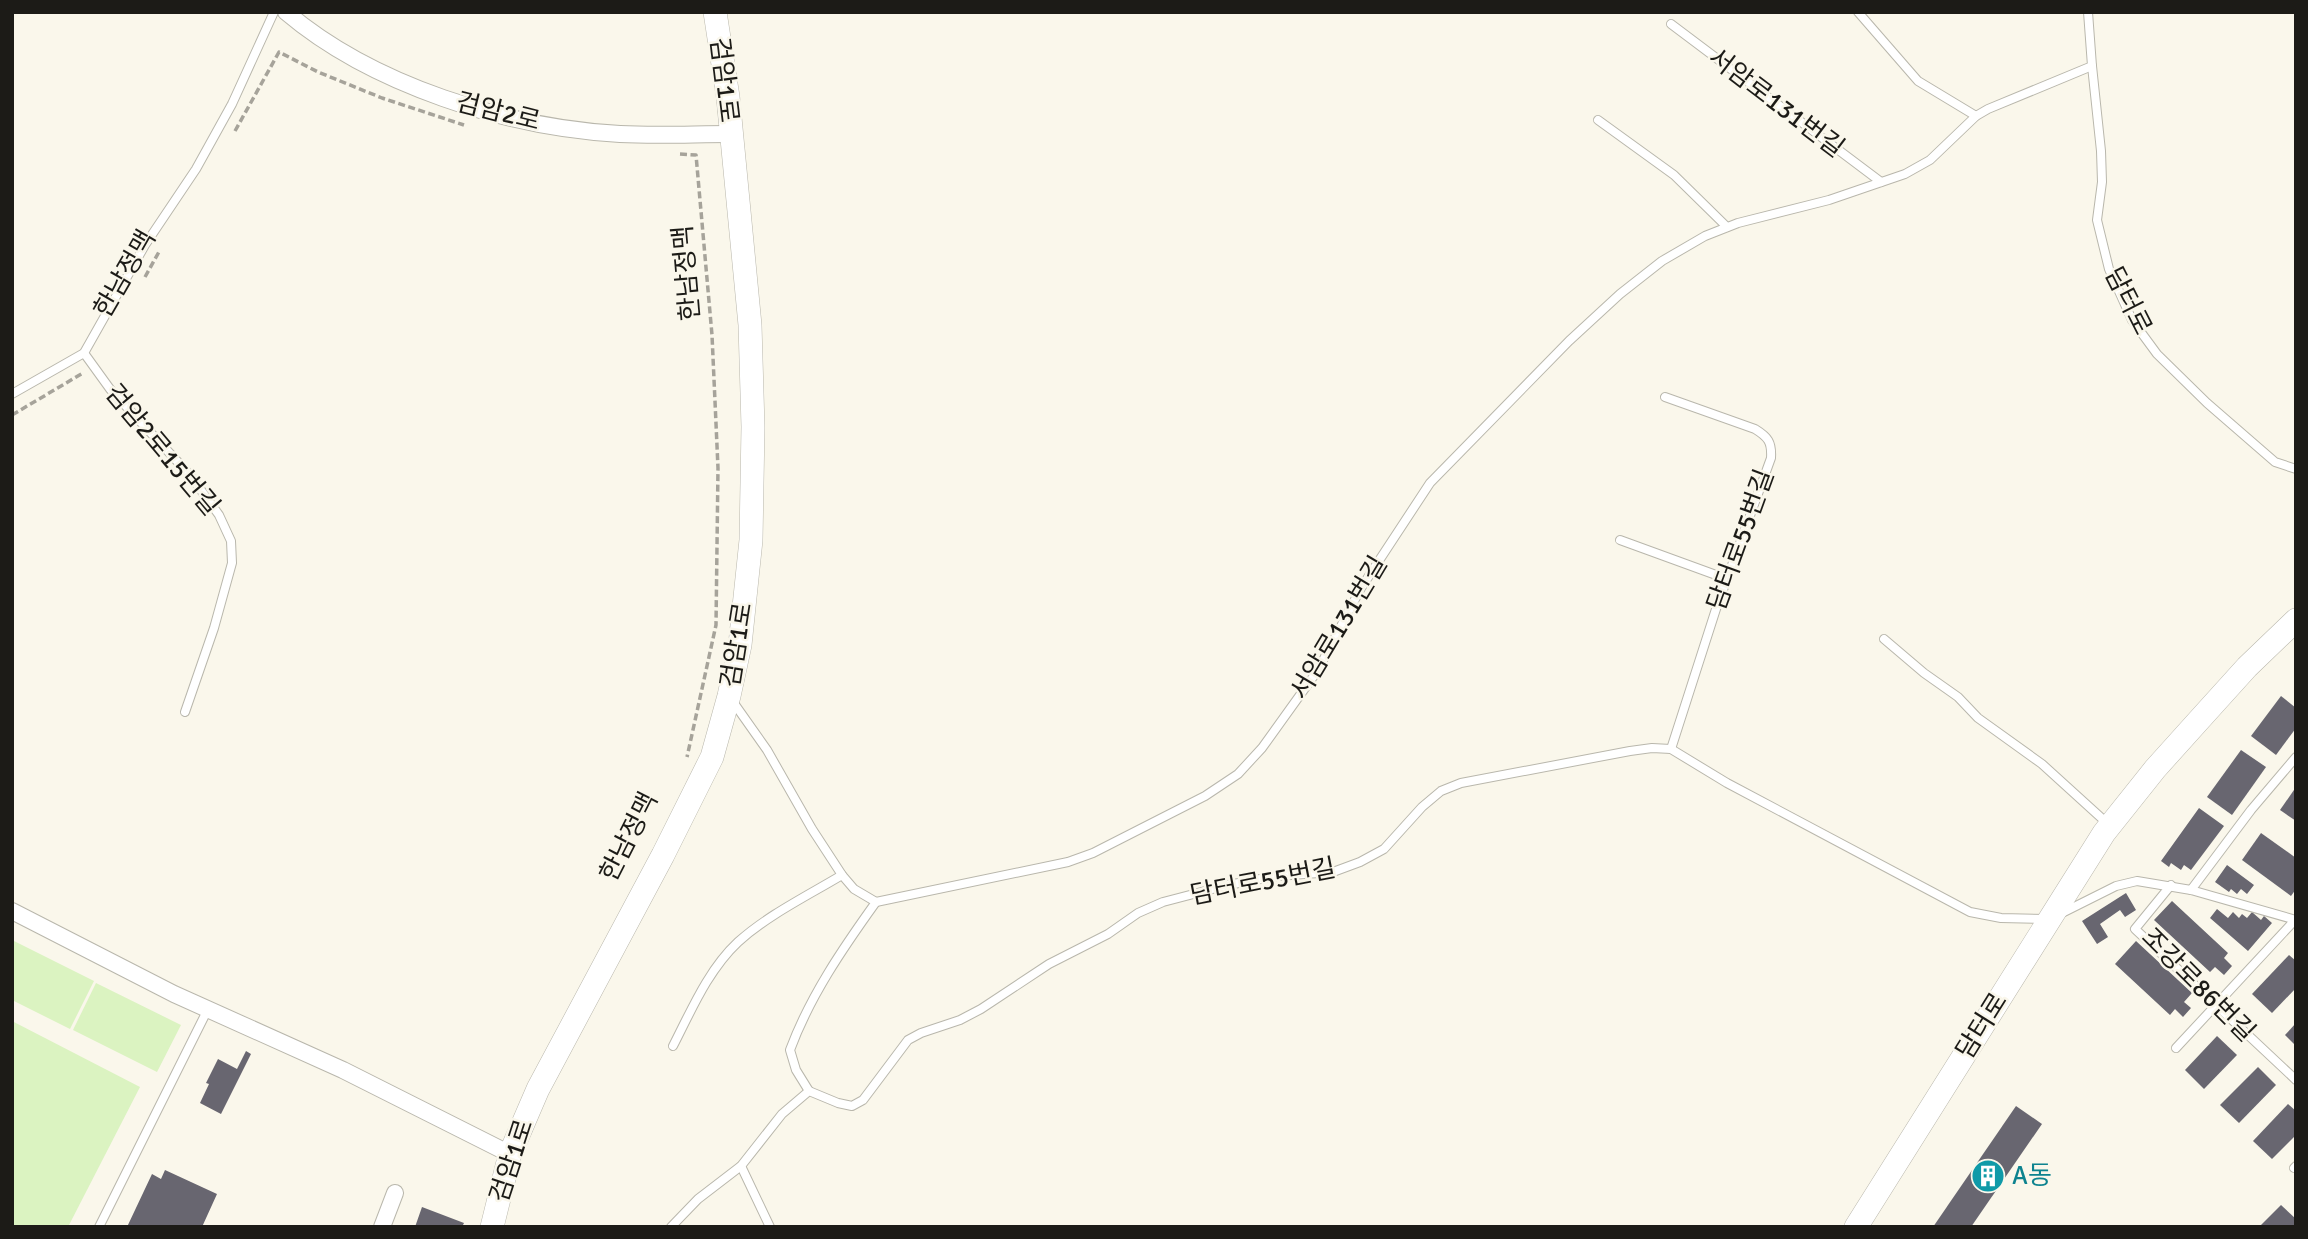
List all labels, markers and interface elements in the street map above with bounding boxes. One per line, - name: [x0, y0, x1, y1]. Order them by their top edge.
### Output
- street label: 검암1로: [703, 35, 745, 125]
- street label: 서암로131번길: [1702, 42, 1850, 164]
- street label: 검암2로: [452, 86, 544, 138]
- street label: 한남정맥: [667, 224, 707, 322]
- street label: 한남정맥: [87, 225, 163, 323]
- street label: 담터로: [2097, 262, 2159, 340]
- street label: 검암2로15번길: [98, 378, 226, 522]
- street label: 담터로55번길: [1701, 465, 1781, 615]
- street label: 서암로131번길: [1284, 550, 1394, 706]
- street label: 검암1로: [714, 600, 760, 690]
- street label: 한남정맥: [593, 787, 665, 887]
- street label: 담터로55번길: [1187, 852, 1339, 912]
- street label: 조강로86번길: [2134, 921, 2262, 1049]
- street label: 담터로: [1949, 987, 2015, 1065]
- street label: 검암1로: [484, 1115, 540, 1207]
- building icon: A동: [1969, 1157, 2007, 1195]
- place label: A동: [2012, 1160, 2052, 1192]

